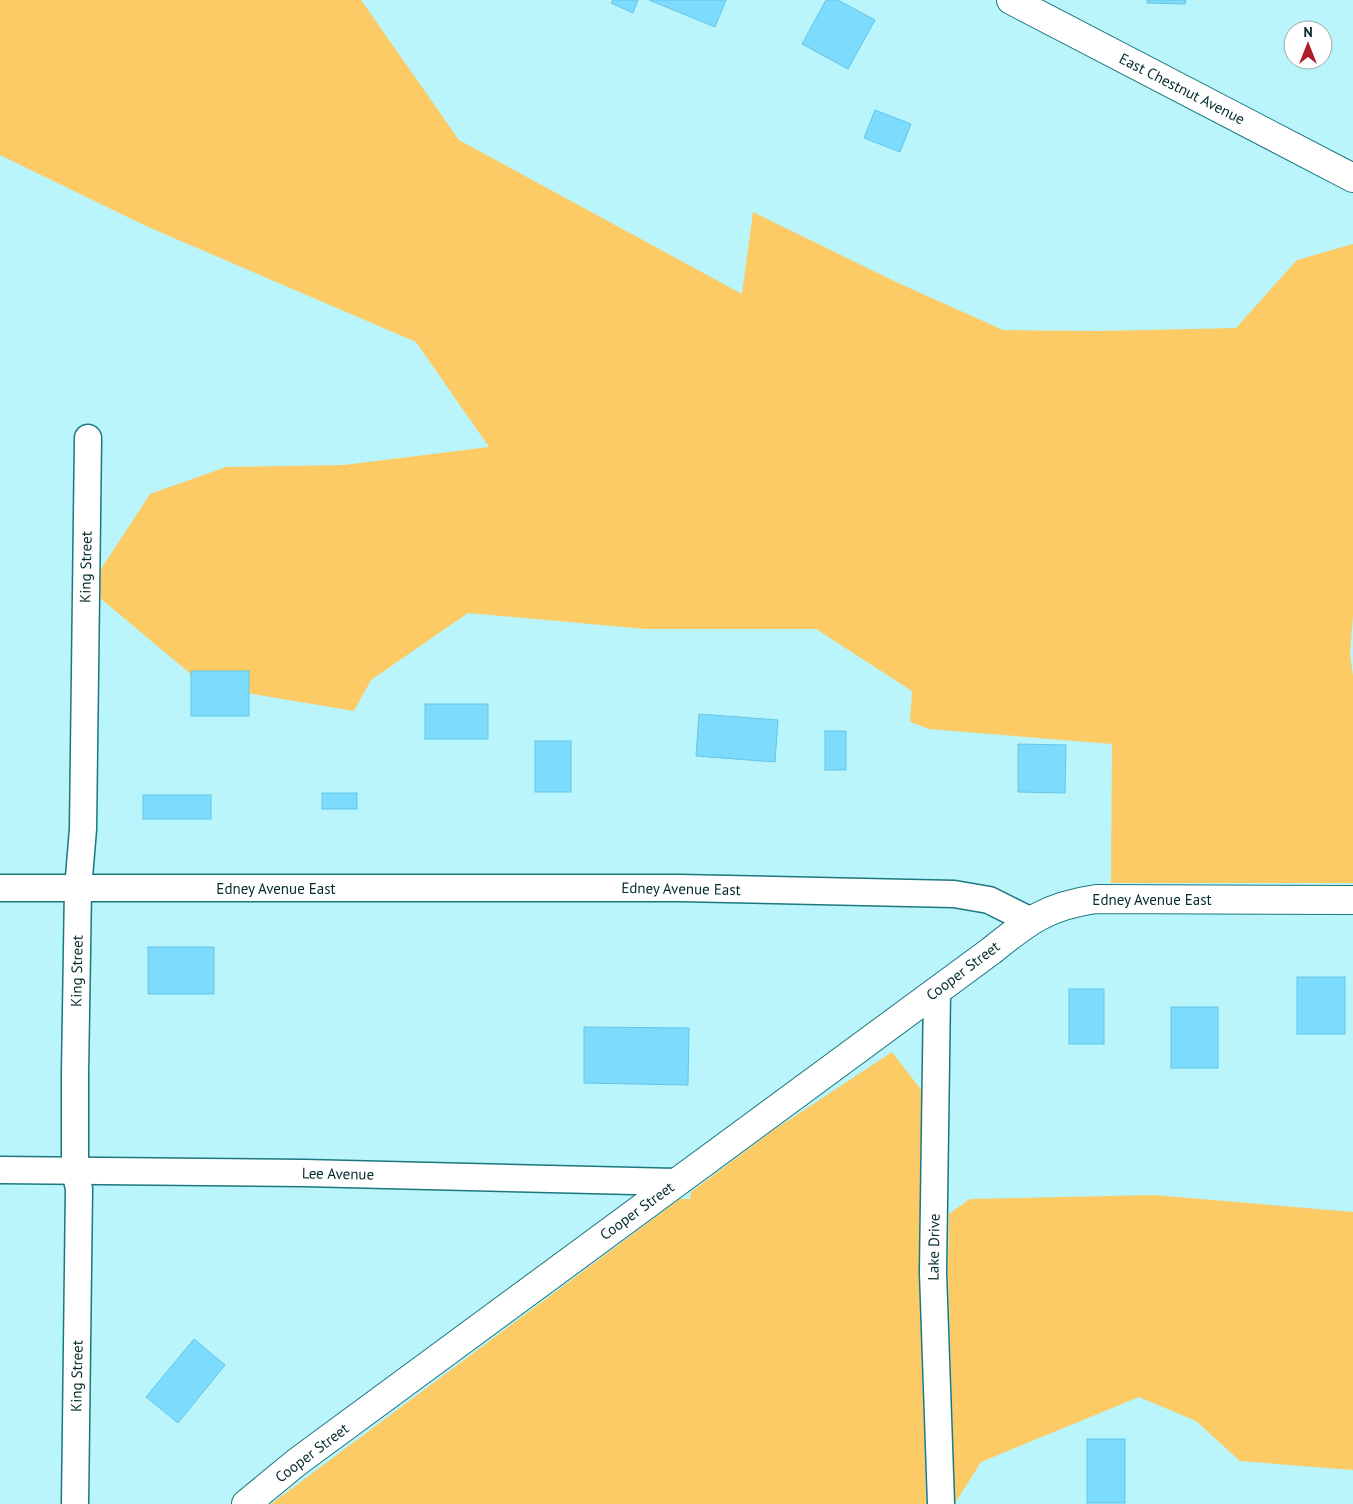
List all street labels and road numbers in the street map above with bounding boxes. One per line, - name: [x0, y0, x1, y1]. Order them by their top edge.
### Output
- street label: East Chestnut Avenue: [1116, 49, 1248, 128]
- street label: King Street: [75, 531, 96, 603]
- street label: Edney Avenue East: [621, 878, 741, 899]
- street label: Edney Avenue East: [216, 879, 336, 898]
- street label: Edney Avenue East: [1092, 890, 1212, 909]
- street label: King Street: [66, 935, 87, 1007]
- street label: Cooper Street: [922, 937, 1003, 1004]
- street label: Lee Avenue: [302, 1163, 374, 1184]
- street label: Cooper Street: [596, 1177, 678, 1244]
- street label: Lake Drive: [923, 1213, 944, 1281]
- street label: King Street: [66, 1340, 87, 1412]
- street label: Cooper Street: [271, 1419, 352, 1486]

